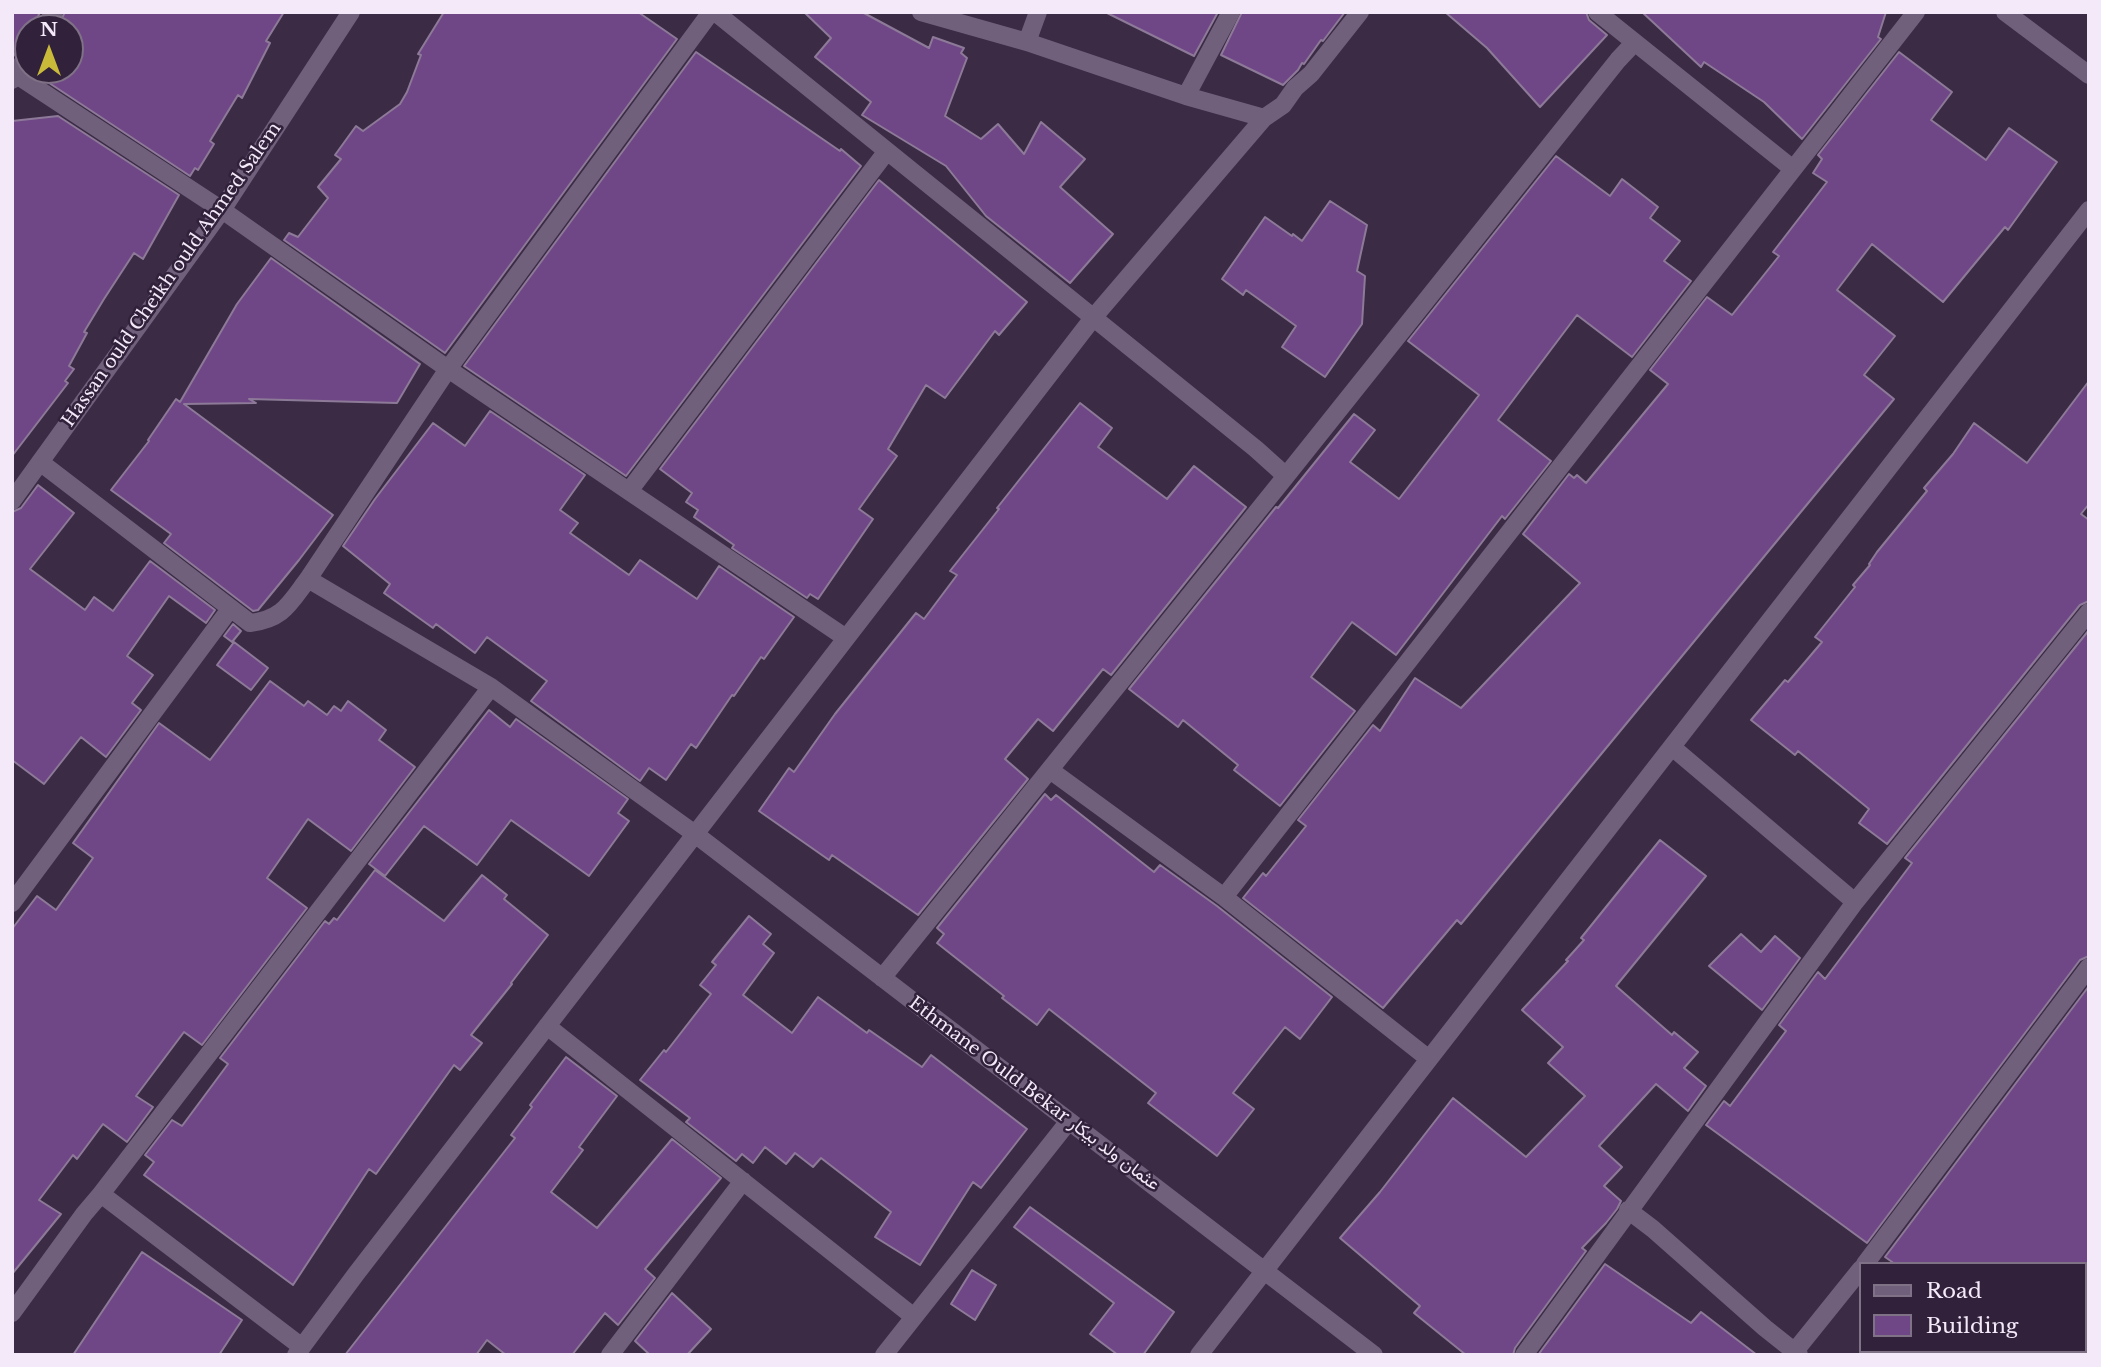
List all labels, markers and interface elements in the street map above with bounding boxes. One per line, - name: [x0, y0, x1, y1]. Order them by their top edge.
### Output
- north arrow: [14, 14, 84, 84]
- text: N: [40, 18, 58, 41]
- street label: Hassan ould Cheikh ould Ahmed Salem: [58, 119, 286, 431]
- street label: Ethmane Ould Bekar عثمان ولد بيكار: [904, 992, 1164, 1196]
- legend: [1860, 1262, 2087, 1353]
- text: Road: [1926, 1278, 1982, 1304]
- text: Building: [1926, 1313, 2018, 1339]

